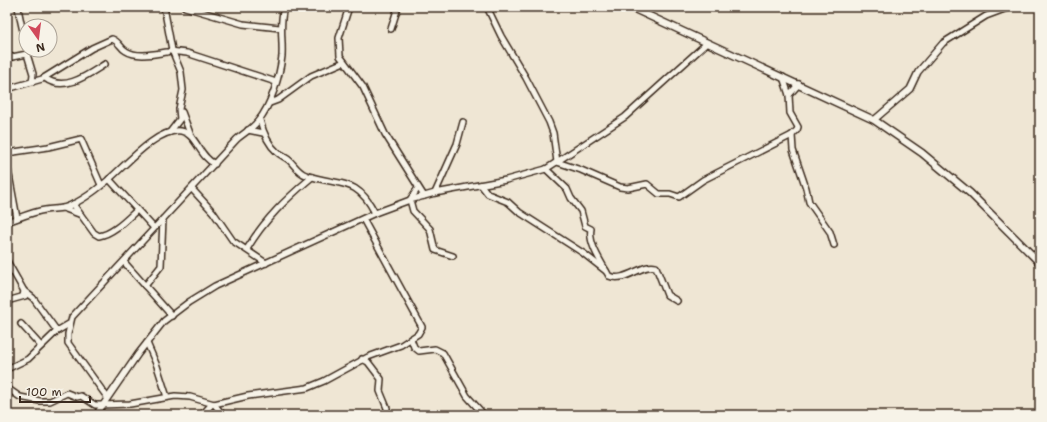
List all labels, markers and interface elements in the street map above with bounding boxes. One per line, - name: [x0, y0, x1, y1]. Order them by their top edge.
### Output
- north arrow: [18, 18, 58, 58]
- text: N: [34, 39, 46, 56]
- scale bar: [20, 378, 90, 404]
- text: 100 m: [26, 384, 62, 400]

